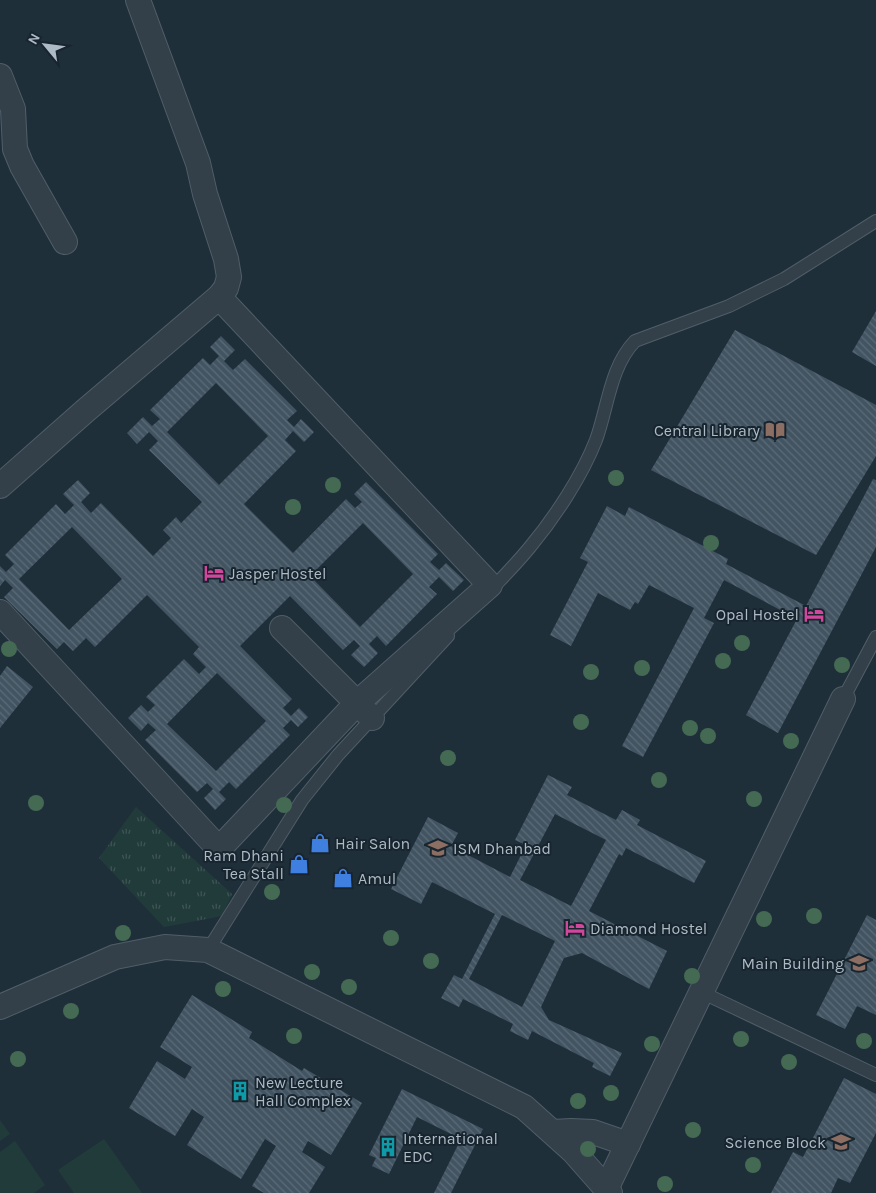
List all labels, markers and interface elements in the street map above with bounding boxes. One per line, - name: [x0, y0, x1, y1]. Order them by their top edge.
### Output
- north arrow: [20, 20, 70, 70]
- text: N: [24, 30, 44, 47]
- library icon: Central Library: [764, 419, 786, 441]
- place label: Central Library: [654, 421, 761, 440]
- hotel icon: Jasper Hostel: [203, 562, 225, 584]
- place label: Jasper Hostel: [229, 564, 326, 583]
- hotel icon: Opal Hostel: [803, 603, 825, 625]
- place label: Opal Hostel: [716, 605, 799, 624]
- shop icon: Hair Salon: [309, 832, 331, 854]
- place label: Hair Salon: [335, 834, 410, 853]
- school or university icon: ISM Dhanbad: [427, 837, 449, 859]
- place label: ISM Dhanbad: [453, 839, 551, 858]
- place label: Ram Dhani Tea Stall: [203, 846, 284, 883]
- shop icon: Ram Dhani Tea Stall: [288, 853, 310, 875]
- shop icon: Amul: [332, 867, 354, 889]
- place label: Amul: [358, 869, 396, 888]
- hotel icon: Diamond Hostel: [564, 917, 586, 939]
- place label: Diamond Hostel: [590, 919, 707, 938]
- school or university icon: Main Building: [848, 952, 870, 974]
- place label: Main Building: [742, 954, 844, 973]
- place label: New Lecture Hall Complex: [255, 1073, 351, 1110]
- building icon: New Lecture Hall Complex: [229, 1080, 251, 1102]
- place label: International EDC: [403, 1129, 498, 1166]
- school or university icon: Science Block: [830, 1131, 852, 1153]
- place label: Science Block: [725, 1133, 826, 1152]
- building icon: International EDC: [377, 1136, 399, 1158]

